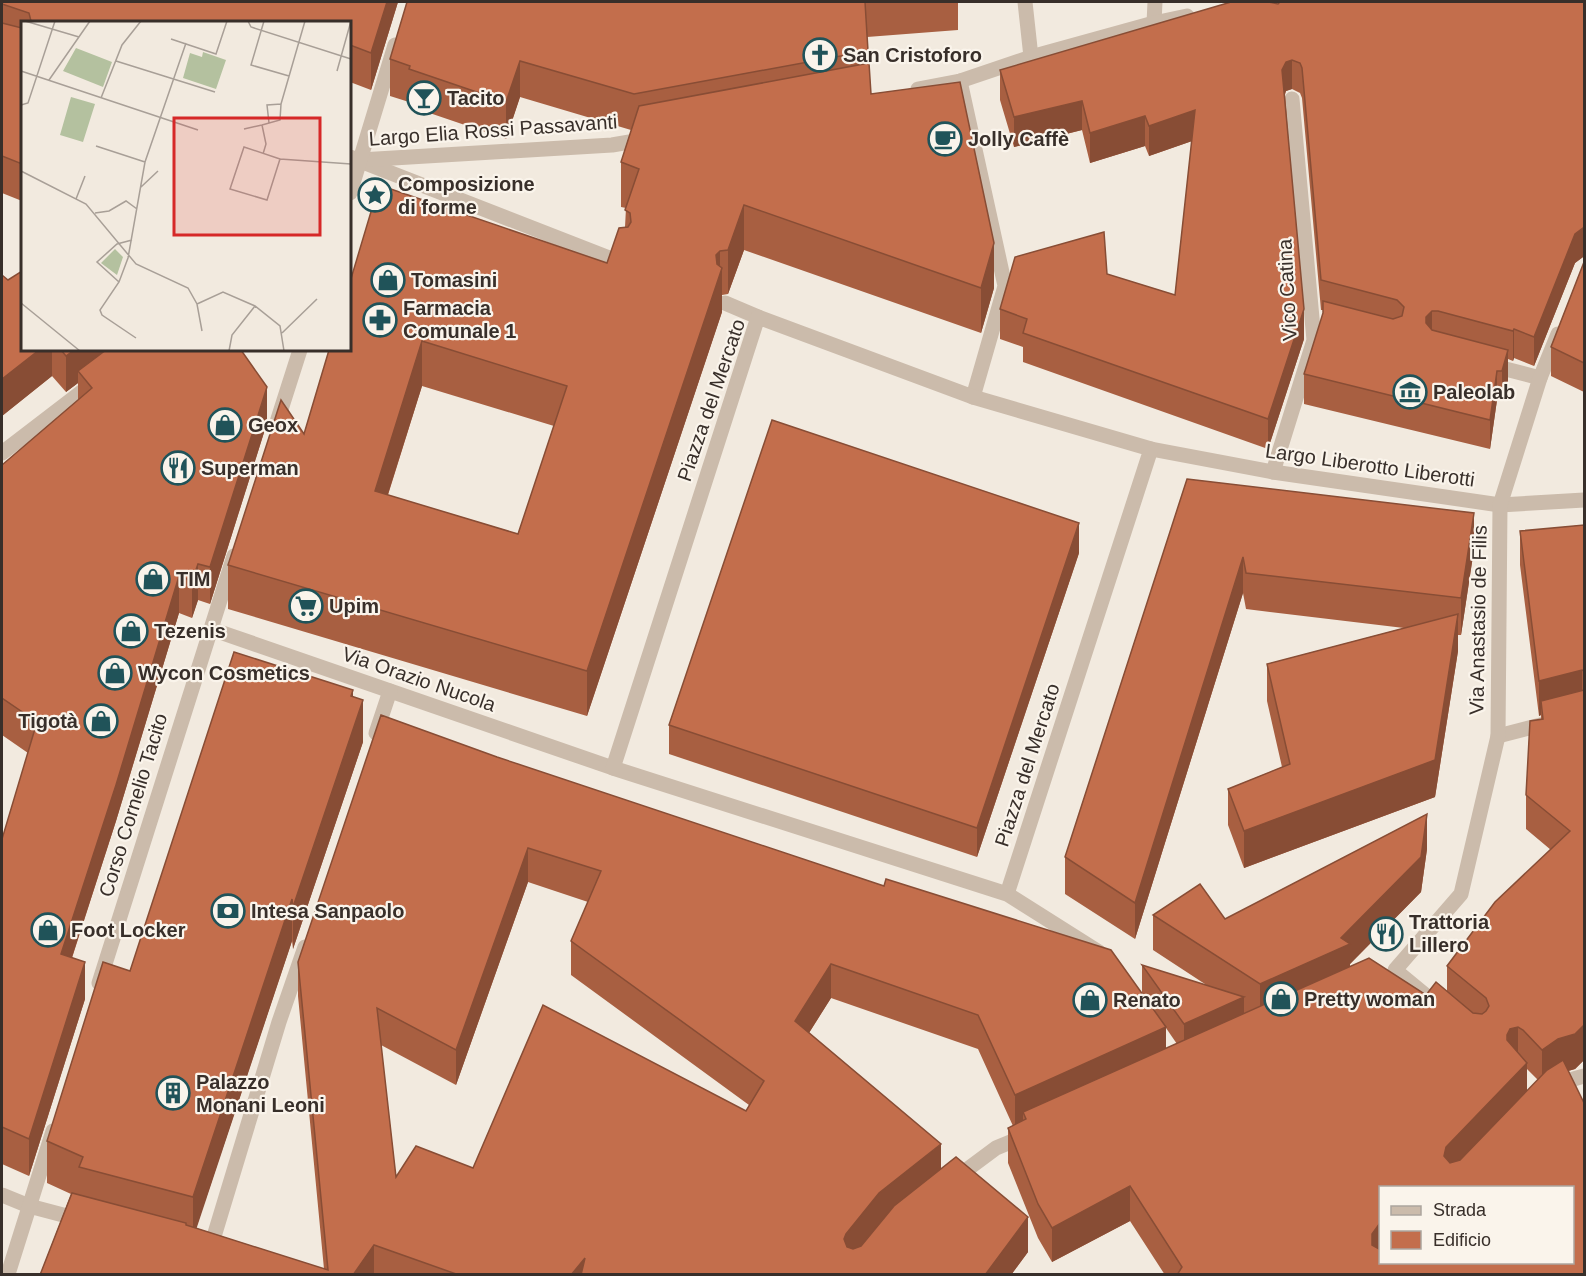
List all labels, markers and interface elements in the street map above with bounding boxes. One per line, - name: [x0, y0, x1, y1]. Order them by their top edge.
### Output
- inset map: [21, 21, 351, 351]
- church icon: San Cristoforo: [802, 37, 838, 73]
- place label: San Cristoforo: [843, 44, 982, 66]
- bar icon: Tacito: [406, 80, 442, 116]
- place label: Tacito: [447, 87, 504, 109]
- street label: Largo Elia Rossi Passavanti: [368, 110, 618, 150]
- cafe icon: Jolly Caffè: [927, 121, 963, 157]
- place label: Jolly Caffè: [968, 128, 1069, 150]
- place label: Composizione di forme: [398, 173, 535, 218]
- place icon: Composizione di forme: [357, 177, 393, 213]
- street label: Vico Catina: [1273, 238, 1301, 341]
- shop icon: Tomasini: [370, 262, 406, 298]
- place label: Tomasini: [411, 269, 497, 291]
- place label: Farmacia Comunale 1: [403, 297, 516, 342]
- pharmacy icon: Farmacia Comunale 1: [362, 302, 398, 338]
- street label: Piazza del Mercato: [673, 316, 749, 484]
- museum icon: Paleolab: [1392, 374, 1428, 410]
- place label: Paleolab: [1433, 381, 1515, 403]
- shop icon: Geox: [207, 407, 243, 443]
- place label: Geox: [248, 414, 298, 436]
- street label: Largo Liberotto Liberotti: [1264, 439, 1476, 491]
- restaurant icon: Superman: [160, 450, 196, 486]
- place label: Superman: [201, 457, 299, 479]
- street label: Via Anastasio de Filis: [1465, 525, 1491, 715]
- shop icon: TIM: [135, 561, 171, 597]
- place label: TIM: [176, 568, 210, 590]
- supermarket icon: Upim: [288, 588, 324, 624]
- place label: Upim: [329, 595, 379, 617]
- shop icon: Tezenis: [113, 613, 149, 649]
- place label: Tezenis: [154, 620, 226, 642]
- street label: Via Orazio Nucola: [339, 642, 499, 716]
- shop icon: Wycon Cosmetics: [97, 655, 133, 691]
- place label: Wycon Cosmetics: [138, 662, 310, 684]
- street label: Piazza del Mercato: [990, 681, 1064, 849]
- shop icon: Tigotà: [83, 703, 119, 739]
- place label: Tigotà: [18, 710, 79, 732]
- street label: Corso Cornelio Tacito: [95, 711, 171, 899]
- bank icon: Intesa Sanpaolo: [210, 893, 246, 929]
- place label: Intesa Sanpaolo: [251, 900, 404, 922]
- place label: Trattoria Lillero: [1409, 911, 1490, 956]
- shop icon: Foot Locker: [30, 912, 66, 948]
- restaurant icon: Trattoria Lillero: [1368, 916, 1404, 952]
- place label: Foot Locker: [71, 919, 186, 941]
- shop icon: Pretty woman: [1263, 981, 1299, 1017]
- shop icon: Renato: [1072, 982, 1108, 1018]
- place label: Pretty woman: [1304, 988, 1435, 1010]
- place label: Renato: [1113, 989, 1181, 1011]
- place label: Palazzo Monani Leoni: [196, 1071, 325, 1116]
- building icon: Palazzo Monani Leoni: [155, 1075, 191, 1111]
- legend: [1379, 1186, 1574, 1264]
- text: Strada: [1433, 1200, 1487, 1220]
- text: Edificio: [1433, 1230, 1491, 1250]

